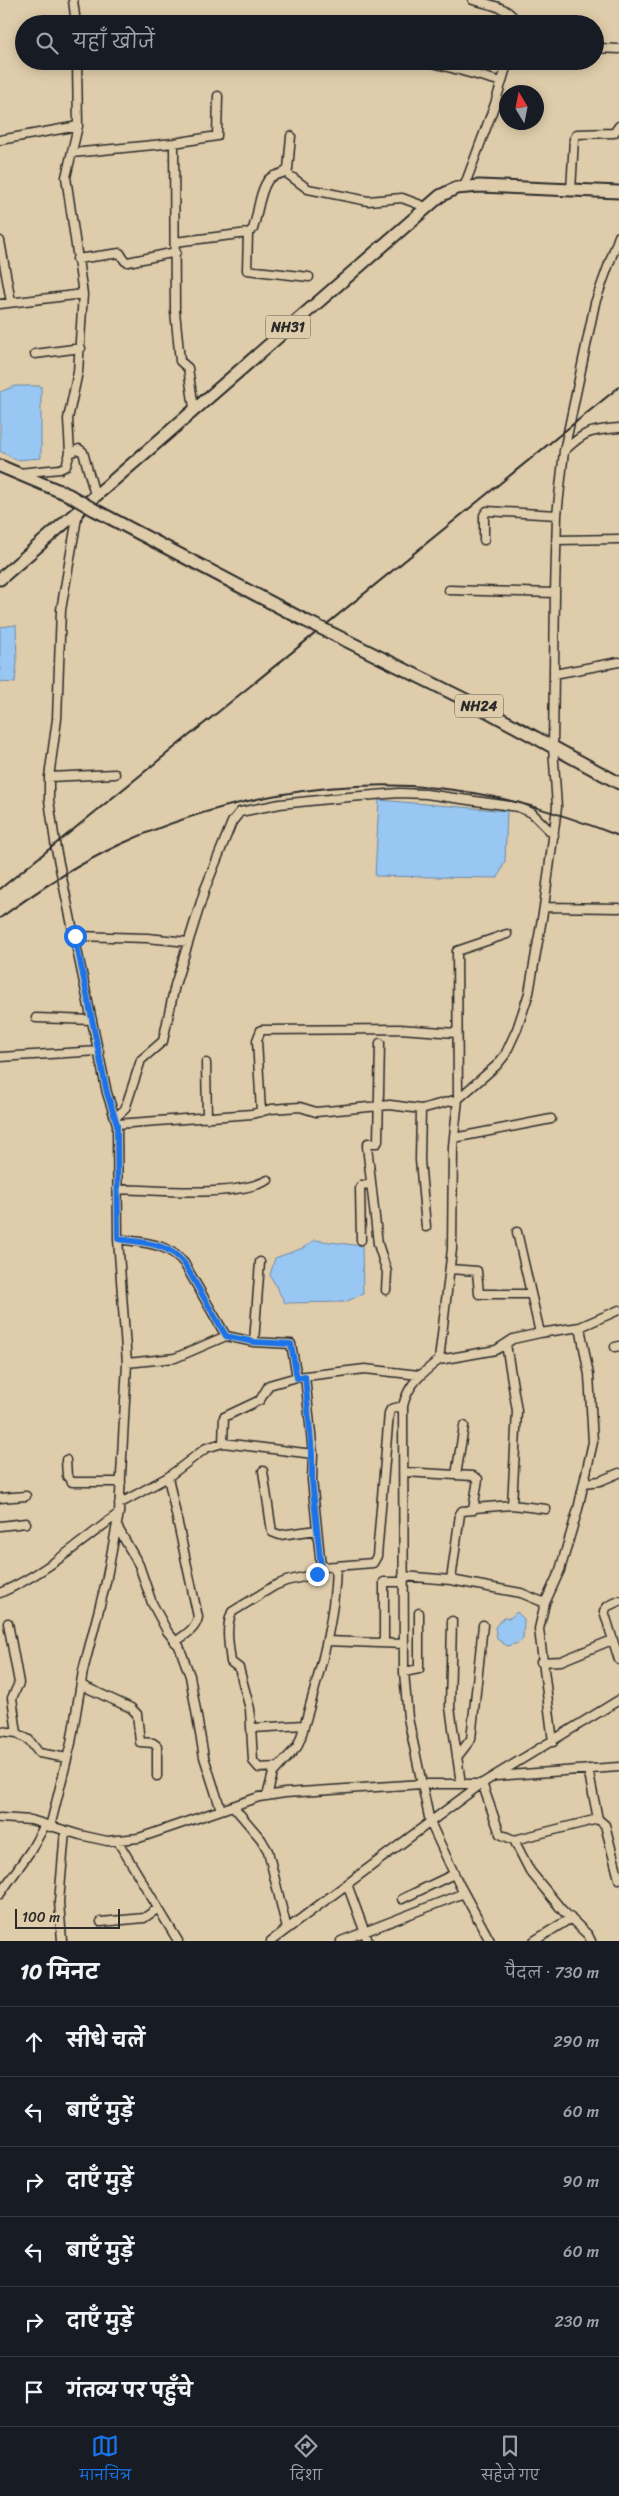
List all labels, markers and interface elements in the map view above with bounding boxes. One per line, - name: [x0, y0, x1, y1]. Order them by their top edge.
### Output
- search box: [15, 15, 604, 70]
- text: यहाँ खोजें: [73, 25, 155, 58]
- icon: search: [33, 29, 61, 57]
- north arrow: [499, 85, 544, 130]
- road number: NH31: [266, 316, 310, 338]
- road number: NH24: [455, 694, 503, 718]
- route start: [64, 925, 87, 948]
- route end: [306, 1563, 329, 1586]
- text: 100 m: [22, 1905, 60, 1930]
- scale bar: [15, 1906, 120, 1929]
- text: 10 मिनट: [20, 1953, 99, 1991]
- text: पैदल · 730 m: [505, 1958, 599, 1987]
- text: सीधे चलें: [67, 2024, 145, 2057]
- text: 290 m: [553, 2027, 599, 2056]
- icon: ahead: [20, 2028, 48, 2056]
- text: बाएँ मुड़ें: [67, 2094, 134, 2127]
- text: 60 m: [563, 2097, 599, 2126]
- icon: left: [20, 2098, 48, 2126]
- text: दाएँ मुड़ें: [67, 2164, 133, 2197]
- text: 90 m: [563, 2167, 599, 2196]
- icon: right: [20, 2168, 48, 2196]
- text: बाएँ मुड़ें: [67, 2234, 134, 2267]
- text: 60 m: [563, 2237, 599, 2266]
- icon: left: [20, 2238, 48, 2266]
- text: दाएँ मुड़ें: [67, 2304, 133, 2337]
- text: 230 m: [554, 2307, 599, 2336]
- icon: right: [20, 2308, 48, 2336]
- text: गंतव्य पर पहुँचे: [67, 2374, 192, 2407]
- icon: arrive: [20, 2378, 48, 2406]
- tab: मानचित्र: [80, 2432, 131, 2491]
- tab: दिशा: [290, 2432, 322, 2491]
- tab: सहेजे गए: [481, 2432, 539, 2491]

